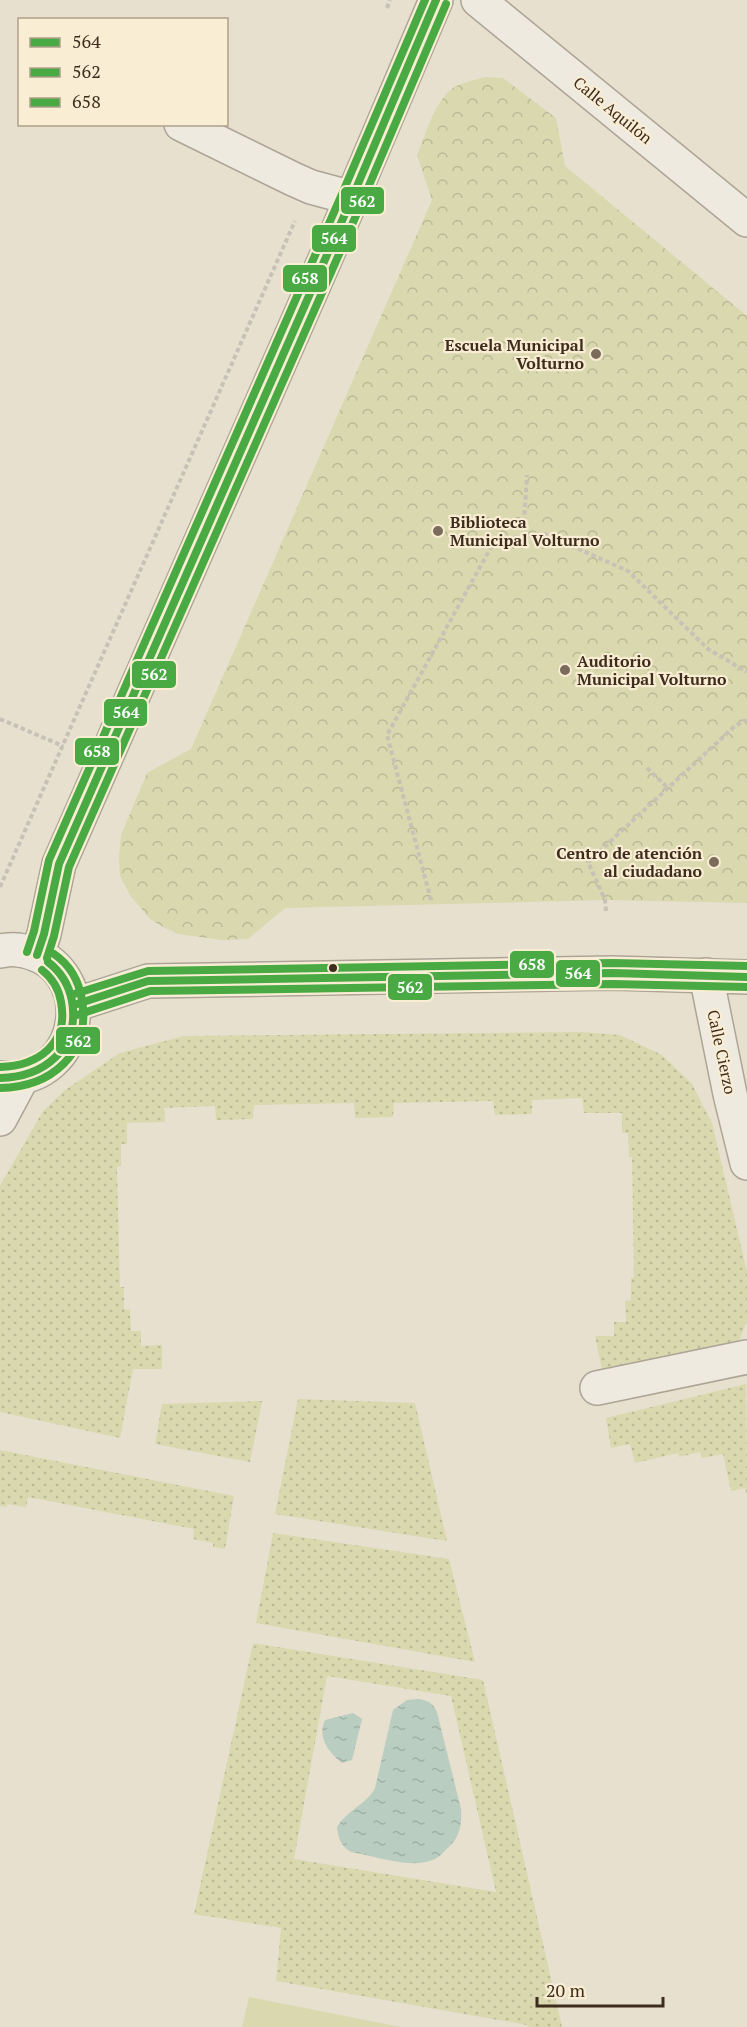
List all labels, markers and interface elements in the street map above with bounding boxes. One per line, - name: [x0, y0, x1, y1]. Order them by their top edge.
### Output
- legend: [18, 18, 228, 126]
- text: 564: [72, 29, 101, 53]
- text: 562: [72, 59, 101, 83]
- street label: Calle Aquilón: [569, 71, 658, 149]
- text: 658: [72, 89, 101, 113]
- line badge: 562: [340, 186, 385, 215]
- text: 562: [348, 190, 376, 212]
- line badge: 564: [311, 224, 357, 253]
- text: 564: [320, 227, 348, 249]
- line badge: 658: [282, 264, 328, 293]
- text: 658: [291, 267, 319, 289]
- place label: Escuela Municipal Volturno: [445, 334, 584, 374]
- marker: Escuela Municipal Volturno: [589, 347, 603, 361]
- place label: Biblioteca Municipal Volturno: [450, 511, 600, 551]
- marker: Biblioteca Municipal Volturno: [431, 524, 445, 538]
- place label: Auditorio Municipal Volturno: [577, 650, 727, 690]
- line badge: 562: [131, 660, 177, 689]
- text: 562: [140, 663, 168, 685]
- marker: Auditorio Municipal Volturno: [558, 663, 572, 677]
- line badge: 564: [103, 698, 148, 727]
- text: 564: [112, 701, 140, 723]
- line badge: 658: [74, 737, 120, 766]
- text: 658: [83, 740, 111, 762]
- place label: Centro de atención al ciudadano: [556, 842, 703, 882]
- marker: Centro de atención al ciudadano: [707, 855, 721, 869]
- line badge: 658: [509, 950, 555, 979]
- text: 658: [518, 953, 546, 975]
- line badge: 564: [555, 959, 601, 988]
- unlabelled marker: [327, 962, 339, 974]
- text: 564: [564, 962, 592, 984]
- line badge: 562: [387, 973, 433, 1001]
- text: 562: [396, 976, 424, 998]
- street label: Calle Cierzo: [702, 1008, 742, 1096]
- line badge: 562: [55, 1026, 101, 1055]
- text: 562: [64, 1030, 92, 1052]
- scale bar: [537, 1970, 663, 2008]
- text: 20 m: [546, 1978, 586, 2002]

